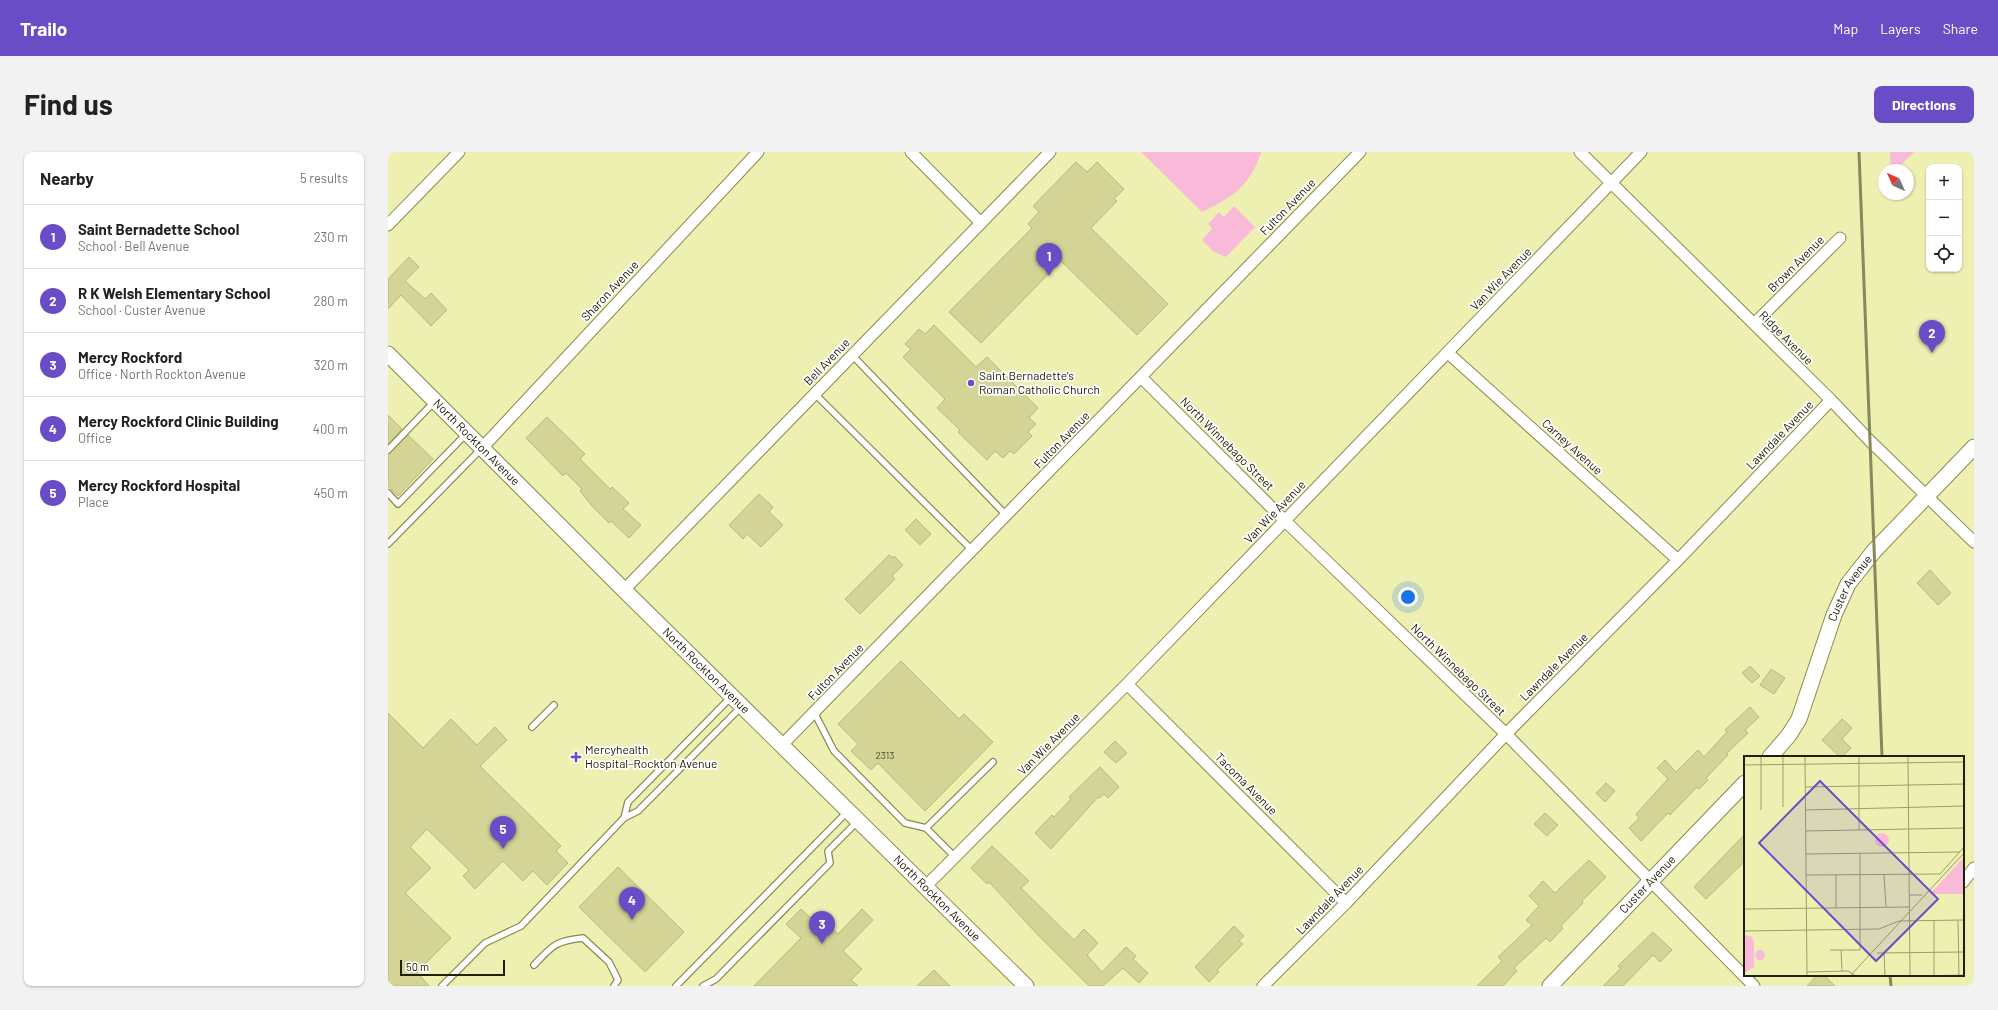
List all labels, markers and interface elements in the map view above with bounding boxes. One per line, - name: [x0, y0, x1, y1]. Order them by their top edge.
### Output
- text: Trailo: [20, 17, 67, 40]
- text: Map: [1833, 20, 1858, 37]
- text: Layers: [1880, 20, 1921, 37]
- text: Share: [1943, 20, 1978, 37]
- button: Directions: [1874, 86, 1974, 123]
- text: Find us: [24, 87, 113, 121]
- north arrow: [1878, 164, 1914, 200]
- map controls: [1926, 164, 1962, 272]
- button: +: [1926, 164, 1962, 200]
- text: Nearby: [40, 168, 94, 188]
- text: 5 results: [300, 170, 348, 186]
- street label: Fulton Avenue: [1257, 175, 1318, 238]
- button: −: [1926, 200, 1962, 236]
- text: Saint Bernadette School: [78, 220, 239, 238]
- text: 1: [51, 229, 55, 245]
- text: 230 m: [314, 229, 348, 245]
- street label: Brown Avenue: [1764, 232, 1826, 294]
- button: locate: [1926, 236, 1962, 272]
- text: School · Bell Avenue: [78, 238, 189, 254]
- pin: 1: [1036, 243, 1062, 276]
- street label: Van Wie Avenue: [1467, 244, 1534, 313]
- street label: Sharon Avenue: [578, 257, 641, 323]
- text: R K Welsh Elementary School: [78, 284, 271, 302]
- text: 2: [49, 293, 57, 309]
- text: 280 m: [314, 293, 348, 309]
- text: School · Custer Avenue: [78, 302, 206, 318]
- street label: Ridge Avenue: [1757, 307, 1817, 367]
- pin: 2: [1919, 320, 1945, 353]
- street label: Bell Avenue: [800, 335, 852, 388]
- text: Mercy Rockford: [78, 348, 182, 366]
- text: 3: [49, 357, 57, 373]
- text: 320 m: [314, 357, 348, 373]
- text: Office · North Rockton Avenue: [78, 366, 246, 382]
- place label: Saint Bernadette's Roman Catholic Church: [979, 368, 1100, 396]
- marker: Saint Bernadette's Roman Catholic Church: [966, 378, 976, 388]
- street label: North Winnebago Street: [1178, 394, 1277, 493]
- street label: North Rockton Avenue: [431, 396, 523, 488]
- street label: Lawndale Avenue: [1743, 397, 1816, 472]
- street label: Fulton Avenue: [1031, 408, 1092, 471]
- text: Mercy Rockford Clinic Building: [78, 412, 279, 430]
- street label: Carney Avenue: [1540, 415, 1606, 477]
- text: 4: [49, 421, 57, 437]
- text: 400 m: [313, 421, 348, 437]
- text: Office: [78, 430, 112, 446]
- text: Mercy Rockford Hospital: [78, 476, 240, 494]
- street label: Van Wie Avenue: [1241, 477, 1308, 546]
- text: 5: [49, 485, 57, 501]
- text: 450 m: [313, 485, 348, 501]
- text: Place: [78, 494, 109, 510]
- street label: Custer Avenue: [1824, 552, 1874, 623]
- your location: [1398, 587, 1418, 607]
- street label: North Winnebago Street: [1408, 620, 1509, 718]
- street label: North Rockton Avenue: [660, 624, 753, 716]
- street label: Lawndale Avenue: [1516, 629, 1590, 703]
- street label: Fulton Avenue: [805, 640, 866, 703]
- street label: Van Wie Avenue: [1014, 709, 1082, 777]
- place label: Mercyhealth Hospital–Rockton Avenue: [585, 742, 717, 770]
- house number: 2313: [875, 749, 895, 761]
- street label: Tacoma Avenue: [1213, 749, 1281, 817]
- marker: Mercyhealth Hospital–Rockton Avenue: [570, 751, 582, 763]
- inset map: [1744, 756, 1964, 976]
- pin: 5: [490, 816, 516, 849]
- street label: North Rockton Avenue: [891, 852, 984, 943]
- street label: Custer Avenue: [1616, 852, 1678, 916]
- street label: Lawndale Avenue: [1293, 862, 1366, 937]
- pin: 4: [619, 887, 645, 920]
- pin: 3: [809, 911, 835, 944]
- scale bar: [400, 958, 505, 977]
- text: 50 m: [406, 960, 429, 973]

